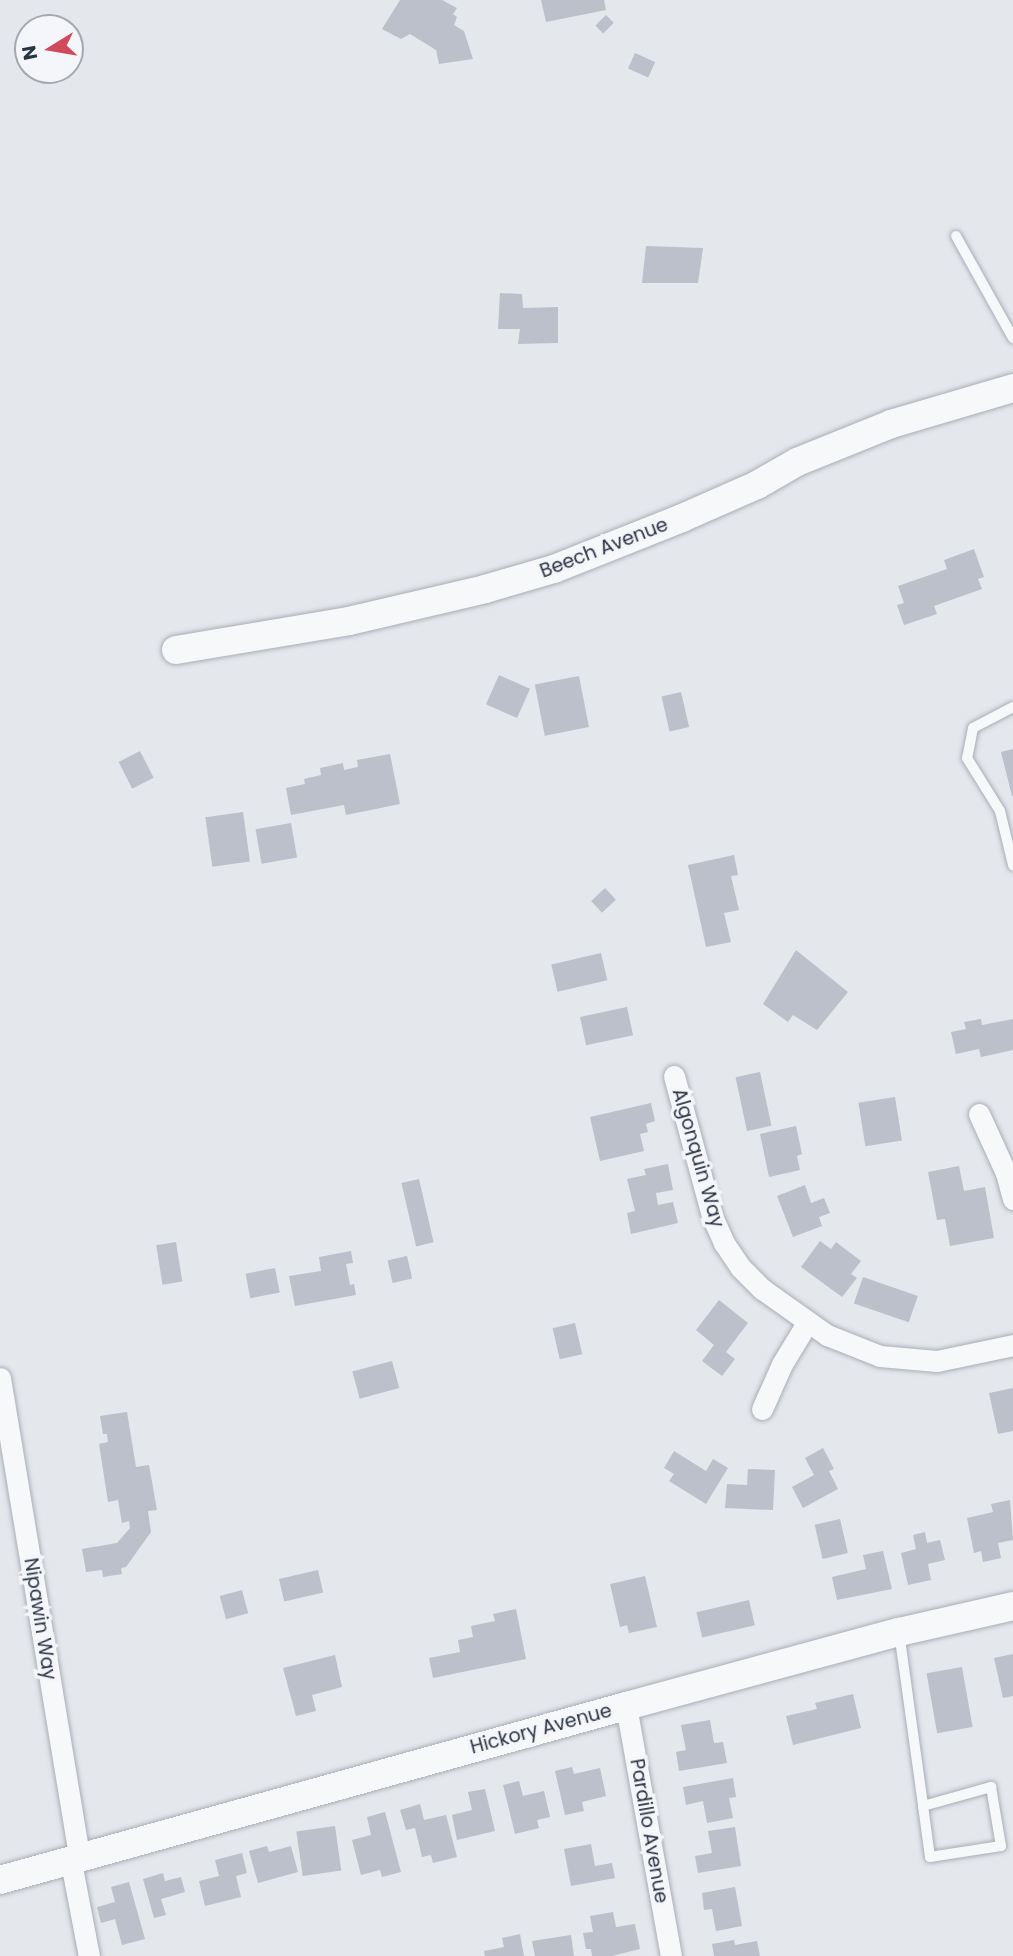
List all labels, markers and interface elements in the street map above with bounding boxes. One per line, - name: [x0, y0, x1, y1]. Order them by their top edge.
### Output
- north arrow: [14, 14, 84, 84]
- text: N: [15, 43, 44, 62]
- street label: Beech Avenue: [537, 513, 671, 583]
- street label: Algonquin Way: [667, 1086, 729, 1230]
- street label: Nipawin Way: [19, 1556, 61, 1682]
- street label: Hickory Avenue: [468, 1699, 614, 1759]
- street label: Pardillo Avenue: [625, 1757, 673, 1905]

